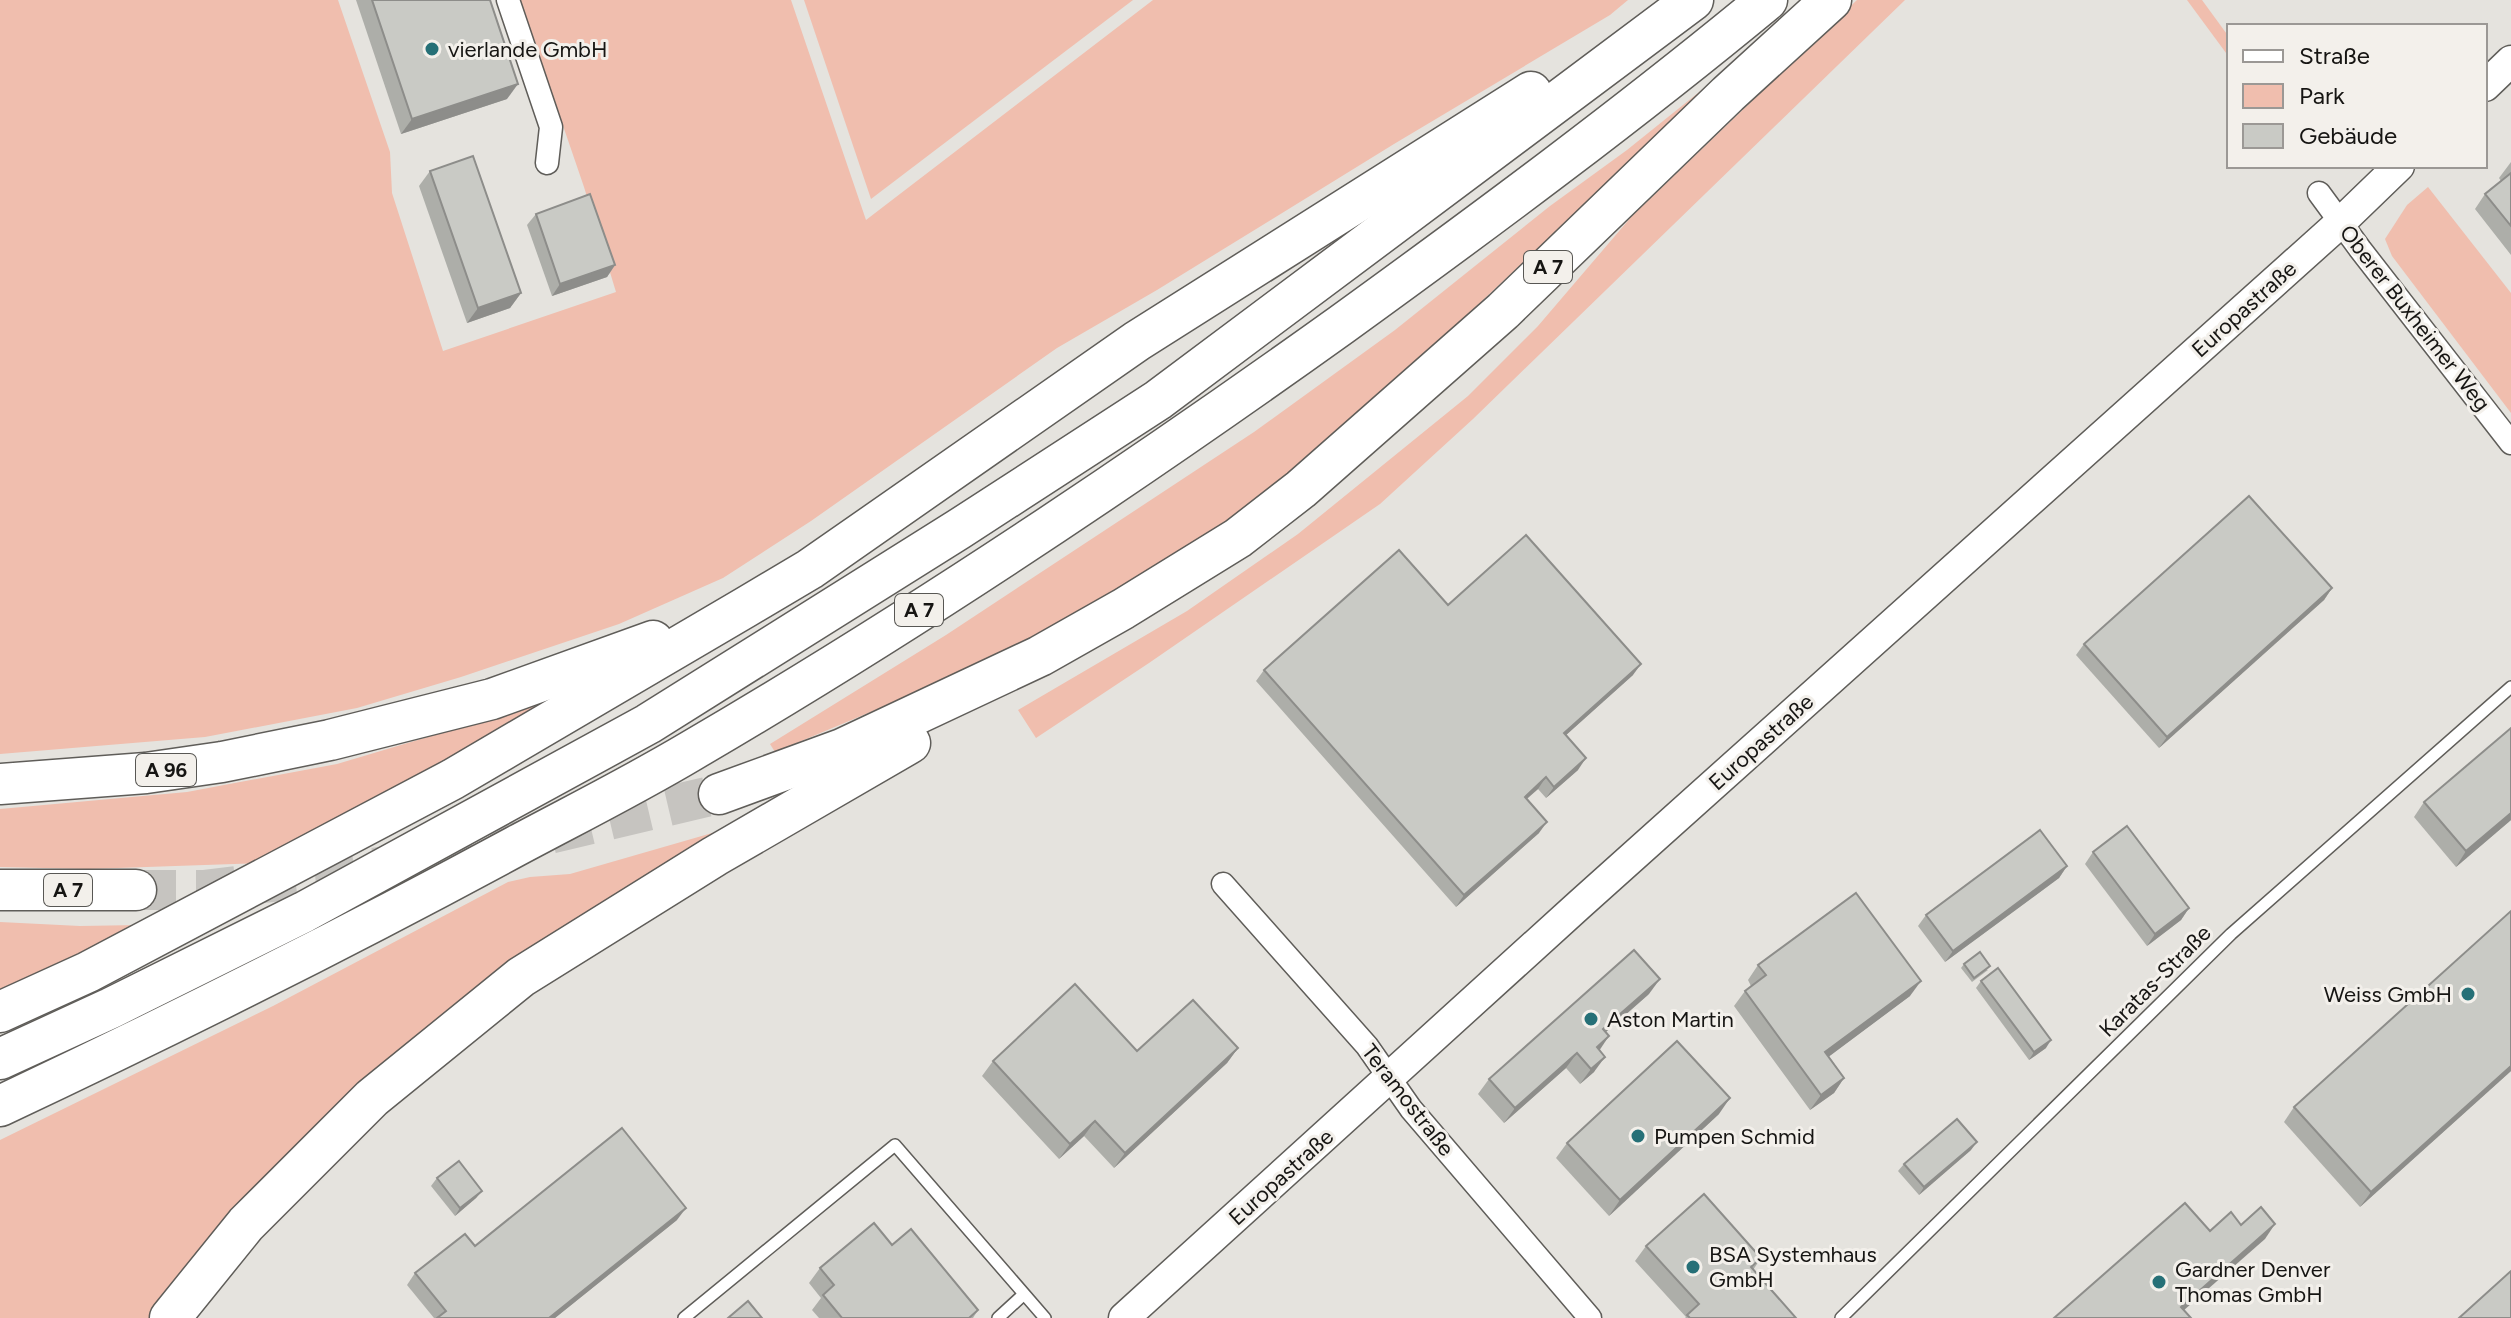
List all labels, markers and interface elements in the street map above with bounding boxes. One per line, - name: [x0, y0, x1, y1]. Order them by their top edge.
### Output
- legend: [2227, 24, 2487, 168]
- place label: vierlande GmbH: [448, 36, 608, 63]
- marker: vierlande GmbH: [423, 40, 441, 58]
- text: Straße: [2299, 41, 2370, 70]
- text: Park: [2299, 81, 2345, 110]
- text: Gebäude: [2299, 121, 2397, 150]
- street label: Oberer Buxheimer Weg: [2334, 220, 2496, 416]
- road number: A 7: [1524, 251, 1572, 283]
- street label: Europastraße: [2186, 255, 2302, 363]
- road number: A 7: [895, 594, 943, 626]
- street label: Europastraße: [1703, 688, 1819, 796]
- road number: A 96: [136, 754, 196, 786]
- road number: A 7: [44, 874, 92, 906]
- street label: Karatas-Straße: [2094, 920, 2216, 1042]
- place label: Weiss GmbH: [2324, 981, 2452, 1008]
- marker: Weiss GmbH: [2459, 985, 2477, 1003]
- place label: Aston Martin: [1607, 1006, 1734, 1033]
- marker: Aston Martin: [1582, 1010, 1600, 1028]
- street label: Teramostraße: [1356, 1039, 1460, 1161]
- street label: Europastraße: [1223, 1123, 1339, 1231]
- place label: Pumpen Schmid: [1654, 1123, 1815, 1150]
- marker: Pumpen Schmid: [1629, 1127, 1647, 1145]
- place label: BSA Systemhaus GmbH: [1709, 1241, 1877, 1293]
- place label: Gardner Denver Thomas GmbH: [2175, 1256, 2331, 1308]
- marker: BSA Systemhaus GmbH: [1684, 1258, 1702, 1276]
- marker: Gardner Denver Thomas GmbH: [2150, 1273, 2168, 1291]

